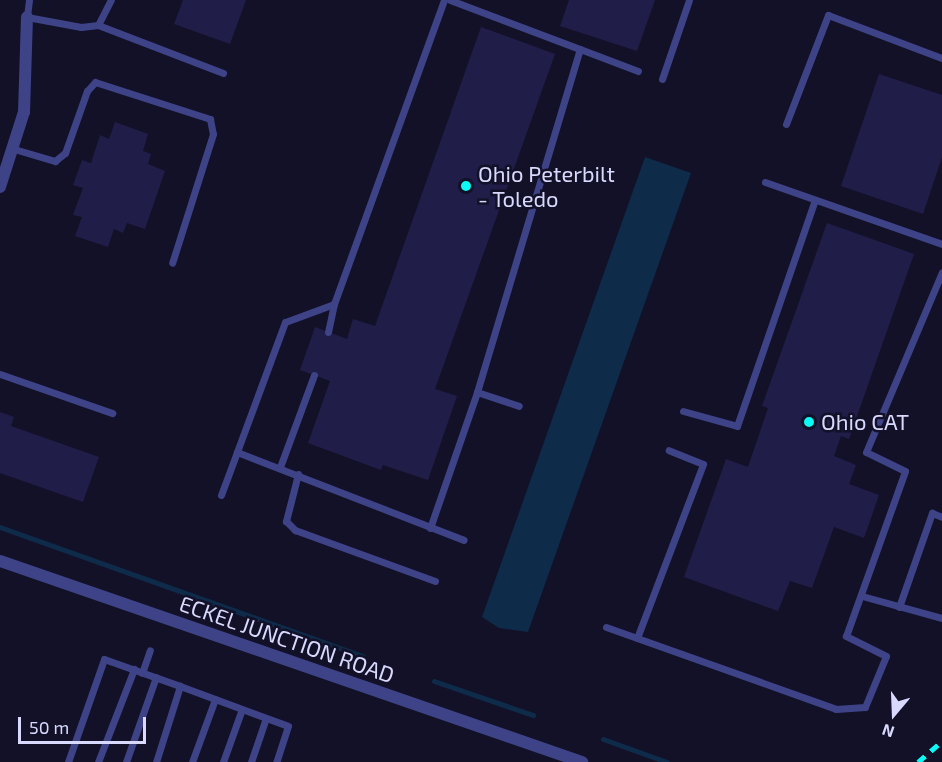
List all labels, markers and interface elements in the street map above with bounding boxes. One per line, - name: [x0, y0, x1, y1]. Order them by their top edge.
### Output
- place label: Ohio Peterbilt - Toledo: [478, 160, 615, 212]
- marker: Ohio Peterbilt - Toledo: [459, 179, 473, 193]
- place label: Ohio CAT: [821, 409, 909, 435]
- marker: Ohio CAT: [802, 415, 816, 429]
- street label: ECKEL JUNCTION ROAD: [176, 590, 398, 688]
- north arrow: [864, 684, 924, 744]
- scale bar: [21, 705, 148, 743]
- text: 50 m: [29, 716, 69, 738]
- text: N: [879, 721, 897, 742]

